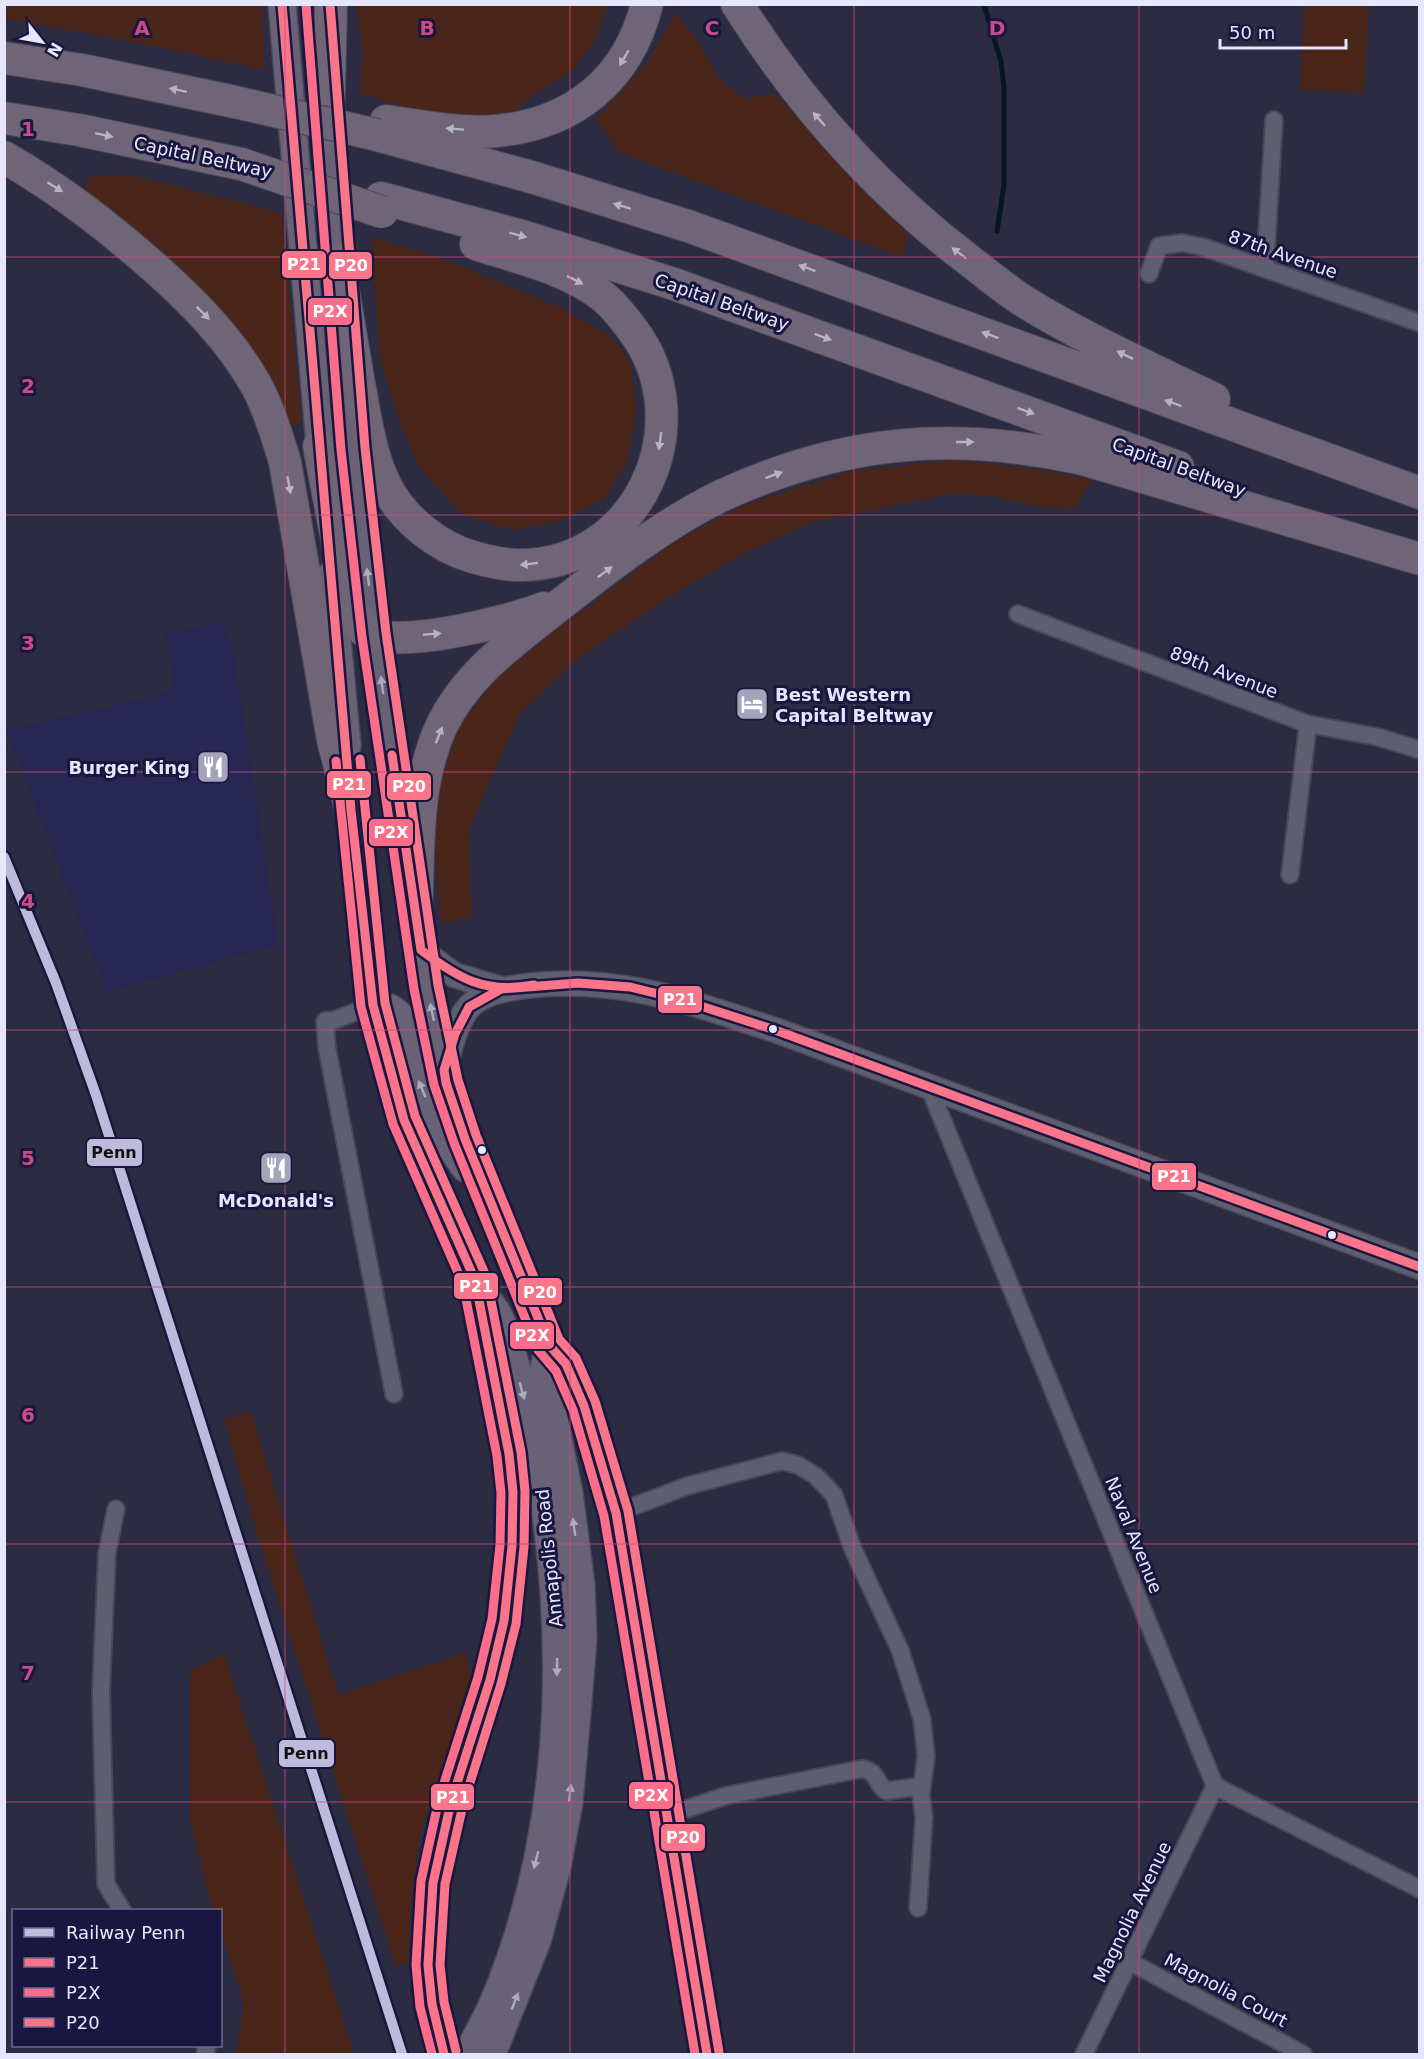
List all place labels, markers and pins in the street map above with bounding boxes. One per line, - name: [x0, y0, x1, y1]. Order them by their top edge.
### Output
- place label: Best Western Capital Beltway: [775, 684, 934, 726]
- hotel icon: Best Western Capital Beltway: [734, 686, 770, 722]
- restaurant icon: Burger King: [195, 749, 231, 785]
- place label: Burger King: [69, 757, 190, 778]
- unlabelled marker: [767, 1023, 779, 1035]
- unlabelled marker: [476, 1144, 488, 1156]
- restaurant icon: McDonald's: [258, 1150, 294, 1186]
- place label: McDonald's: [218, 1190, 334, 1211]
- unlabelled marker: [1326, 1229, 1338, 1241]

